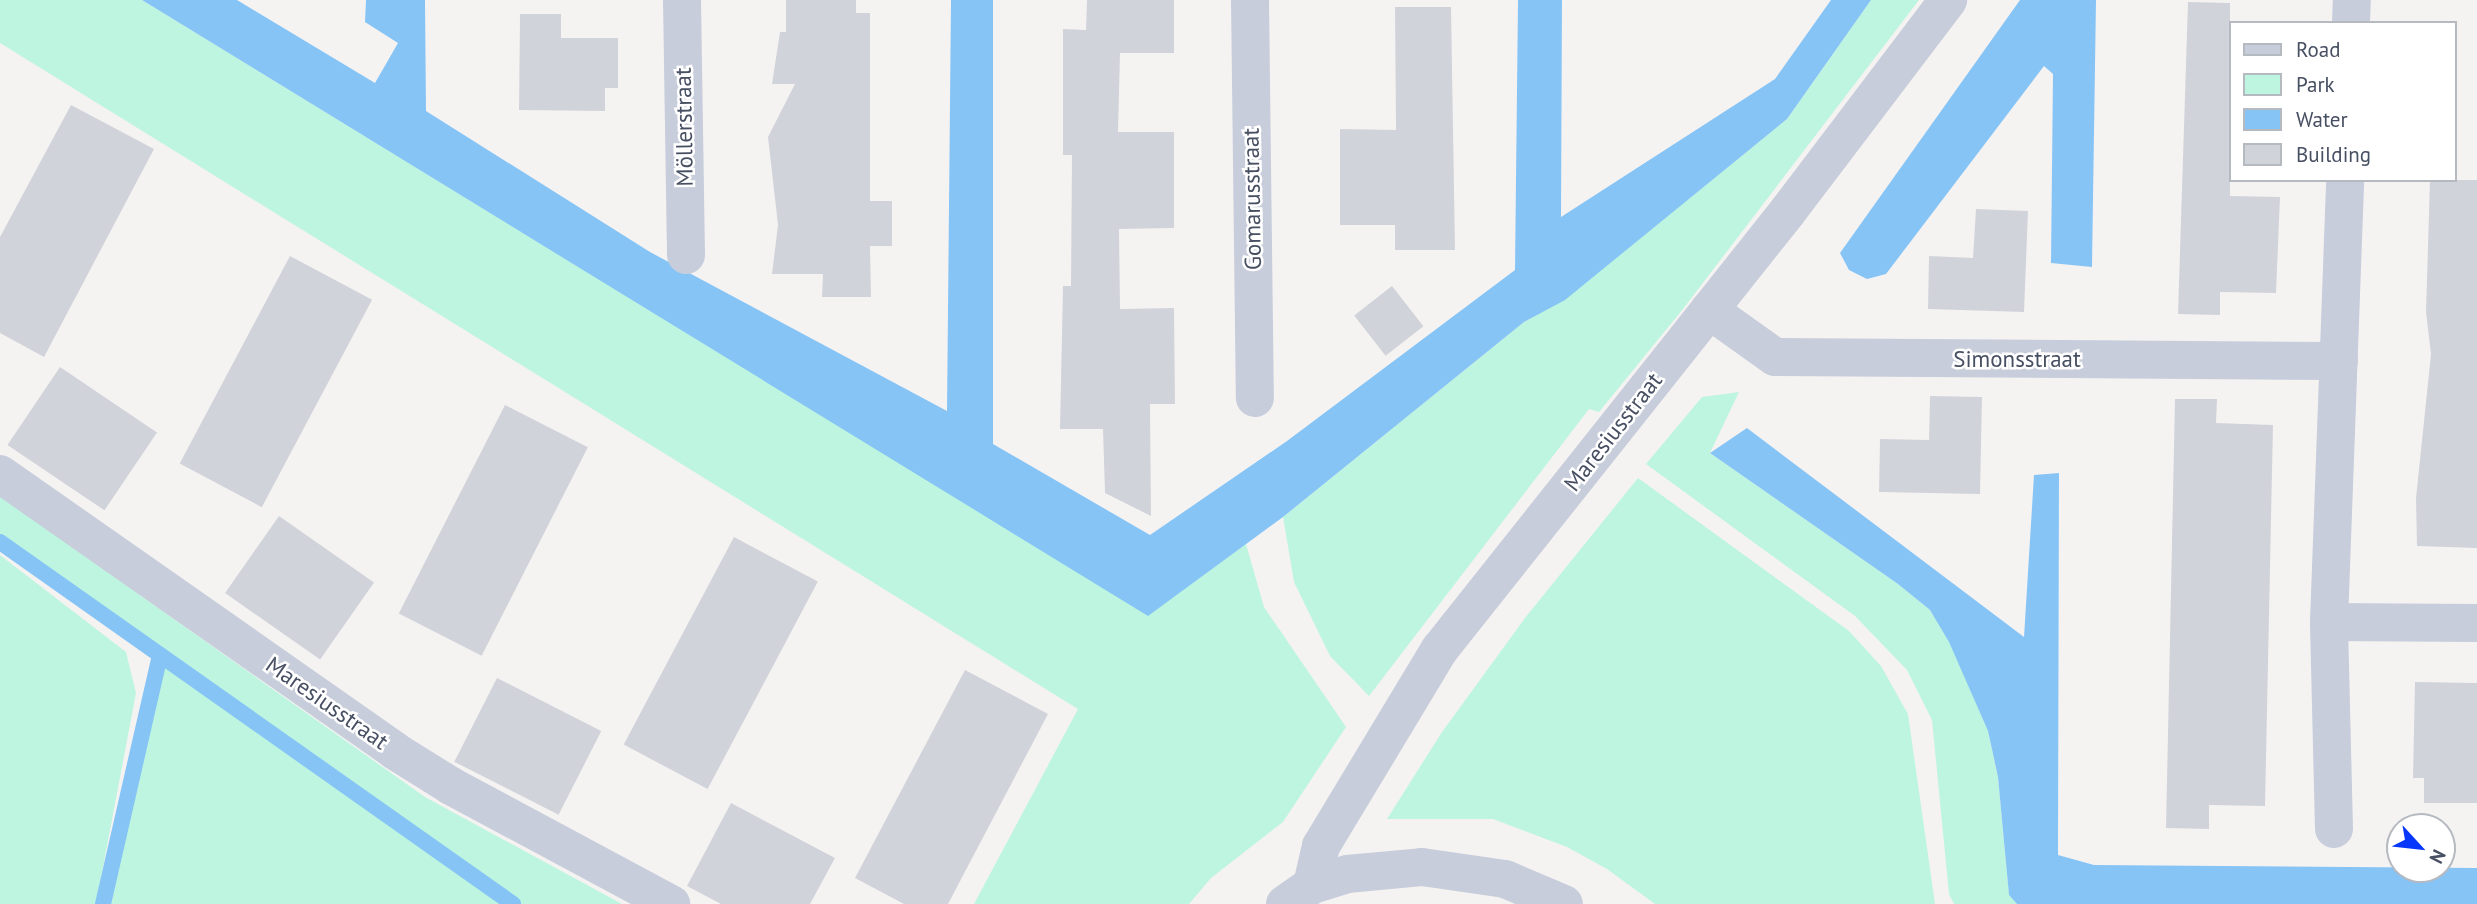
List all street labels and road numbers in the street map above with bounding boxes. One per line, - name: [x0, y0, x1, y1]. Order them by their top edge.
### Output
- street label: Möllerstraat: [669, 67, 699, 187]
- street label: Gomarusstraat: [1237, 128, 1267, 270]
- street label: Simonsstraat: [1953, 345, 2081, 373]
- street label: Maresiusstraat: [1558, 367, 1668, 497]
- street label: Maresiusstraat: [261, 651, 393, 755]

